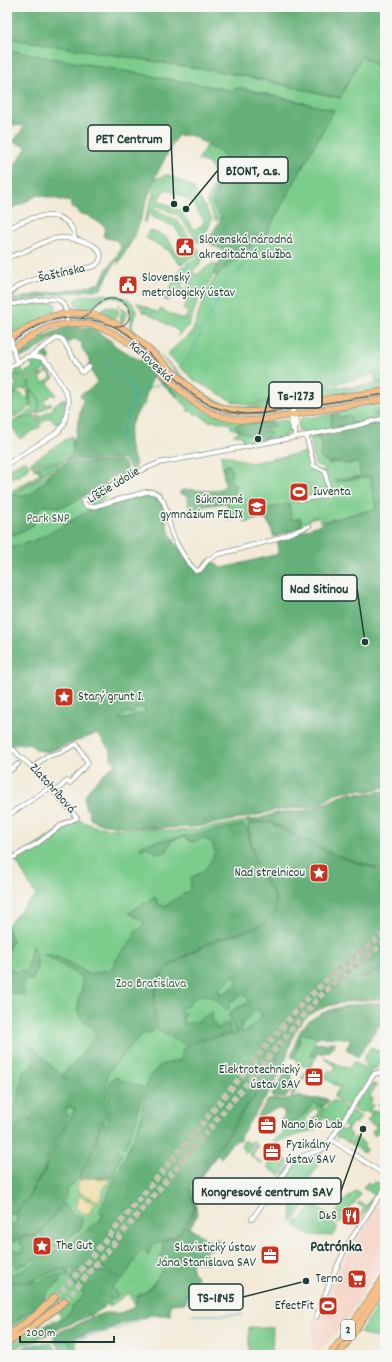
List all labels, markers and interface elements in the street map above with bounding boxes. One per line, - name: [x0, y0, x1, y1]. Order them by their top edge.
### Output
- callout: PET Centrum: [88, 125, 171, 151]
- text: PET Centrum: [95, 130, 163, 150]
- callout: BIONT, a.s.: [218, 157, 288, 183]
- text: BIONT, a.s.: [226, 162, 280, 182]
- place label: Slovenská národná akreditačná služba: [199, 231, 293, 265]
- public building icon: Slovenská národná akreditačná služba: [174, 236, 196, 258]
- street label: Šaštínska: [37, 259, 88, 289]
- place label: Slovenský metrologický ústav: [142, 269, 236, 303]
- public building icon: Slovenský metrologický ústav: [117, 274, 139, 296]
- street label: Karloveská: [124, 337, 177, 388]
- callout: Ts-1273: [269, 382, 322, 408]
- text: Ts-1273: [277, 387, 315, 407]
- street label: Líščie údolie: [84, 463, 144, 509]
- sports icon: Iuventa: [288, 481, 310, 503]
- place label: Iuventa: [313, 483, 352, 502]
- place label: Súkromné gymnázium FELIX: [160, 491, 243, 525]
- school or university icon: Súkromné gymnázium FELIX: [246, 496, 268, 518]
- park label: Park SNP: [26, 510, 70, 529]
- callout: Nad Sitinou: [282, 575, 357, 601]
- text: Nad Sitinou: [290, 580, 348, 600]
- place icon: Starý grunt I.: [53, 686, 75, 708]
- place label: Starý grunt I.: [78, 688, 144, 707]
- street label: Zlatohríbová: [24, 760, 80, 819]
- place icon: Nad strelnicou: [308, 862, 330, 884]
- place label: Nad strelnicou: [235, 864, 305, 883]
- park label: Zoo Bratislava: [116, 975, 187, 994]
- place label: Elektrotechnický ústav SAV: [219, 1061, 301, 1095]
- office icon: Elektrotechnický ústav SAV: [303, 1066, 325, 1088]
- office icon: Nano Bio Lab: [256, 1114, 278, 1136]
- place label: Nano Bio Lab: [281, 1116, 343, 1135]
- place label: Fyzikálny ústav SAV: [286, 1136, 336, 1170]
- office icon: Fyzikálny ústav SAV: [261, 1141, 283, 1163]
- callout: Kongresové centrum SAV: [193, 1178, 341, 1204]
- text: Kongresové centrum SAV: [201, 1183, 333, 1203]
- restaurant icon: D&S: [340, 1205, 362, 1227]
- place label: D&S: [319, 1207, 337, 1226]
- place icon: The Gut: [31, 1235, 53, 1257]
- place label: The Gut: [56, 1237, 93, 1256]
- district label: Patrónka: [310, 1237, 363, 1259]
- place label: Slavistický ústav Jána Stanislava SAV: [156, 1239, 257, 1273]
- office icon: Slavistický ústav Jána Stanislava SAV: [259, 1244, 281, 1266]
- supermarket icon: Terno: [346, 1268, 368, 1290]
- place label: Terno: [315, 1270, 343, 1289]
- callout: TS-1845: [189, 1284, 243, 1310]
- text: TS-1845: [197, 1289, 235, 1309]
- sports icon: EfectFit: [317, 1295, 339, 1317]
- place label: EfectFit: [275, 1297, 314, 1316]
- scale bar: [20, 1318, 114, 1344]
- road number: 2: [341, 1320, 355, 1340]
- text: 200 m: [26, 1325, 55, 1342]

